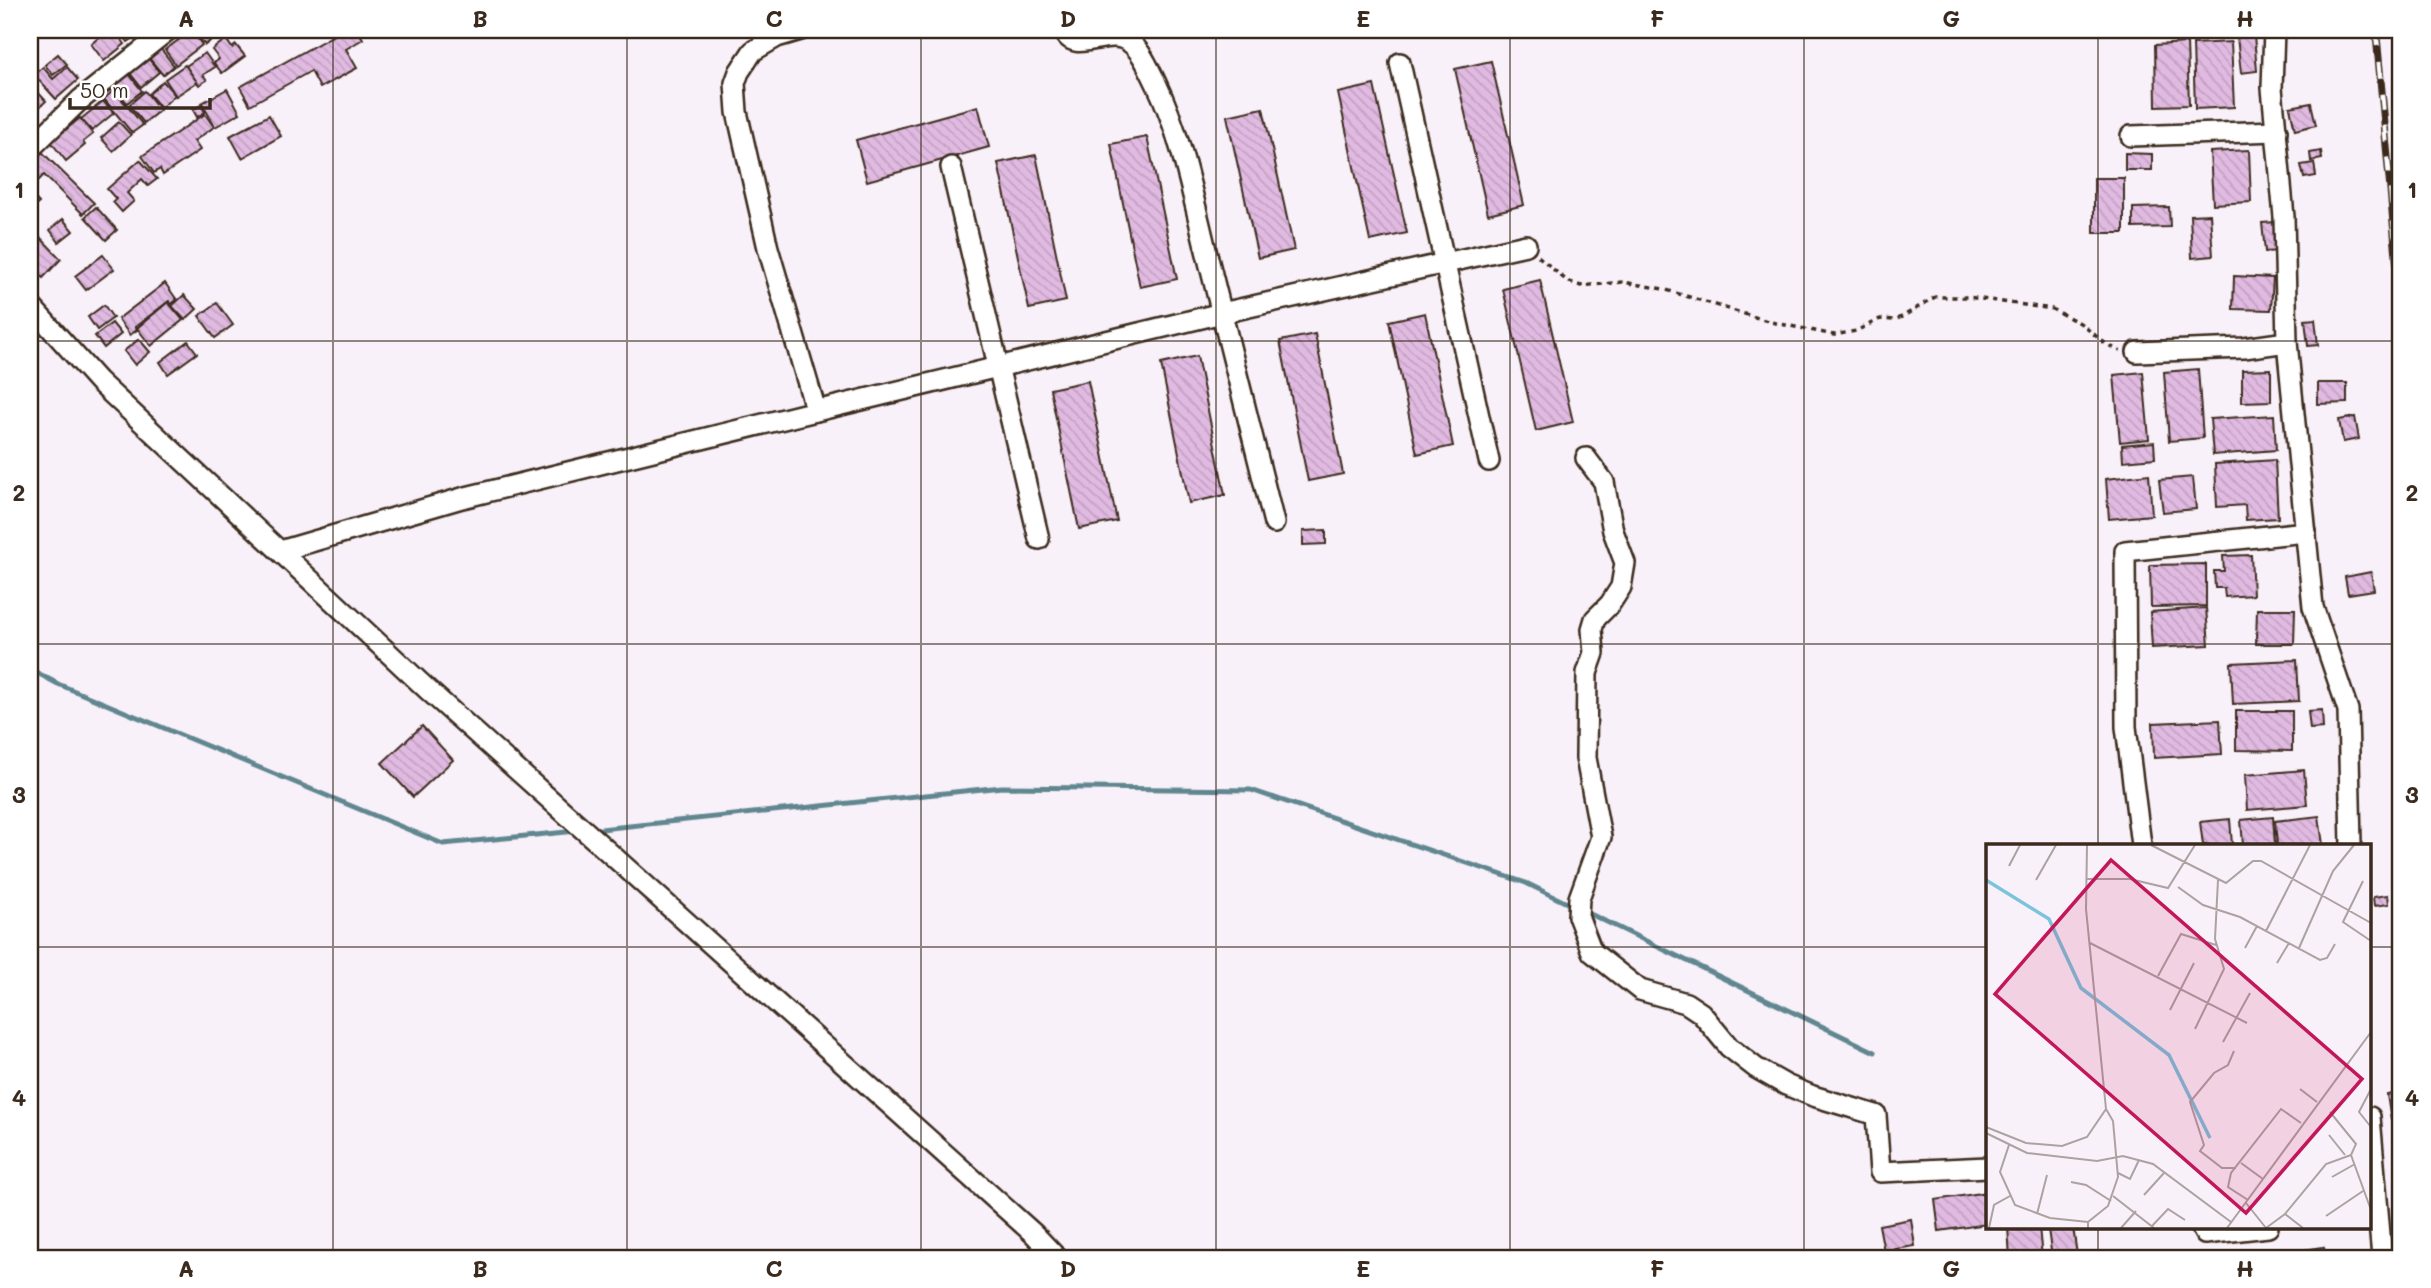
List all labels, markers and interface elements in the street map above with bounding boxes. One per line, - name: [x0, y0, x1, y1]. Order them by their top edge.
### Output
- text: A: [178, 3, 194, 33]
- text: B: [472, 3, 488, 33]
- text: C: [765, 3, 783, 33]
- text: D: [1060, 3, 1076, 33]
- text: E: [1356, 3, 1370, 33]
- text: F: [1650, 3, 1664, 33]
- text: G: [1942, 3, 1960, 33]
- text: H: [2236, 3, 2254, 33]
- scale bar: [70, 66, 210, 110]
- text: 50 m: [80, 76, 129, 103]
- text: 1: [14, 174, 24, 204]
- text: 1: [2407, 174, 2417, 204]
- text: 2: [13, 477, 25, 507]
- text: 2: [2406, 477, 2418, 507]
- text: 3: [12, 779, 26, 809]
- text: 3: [2405, 779, 2419, 809]
- inset map: [1986, 844, 2372, 1228]
- text: 4: [12, 1082, 26, 1112]
- text: 4: [2405, 1082, 2419, 1112]
- text: A: [178, 1253, 194, 1283]
- text: B: [472, 1253, 488, 1283]
- text: C: [765, 1253, 783, 1283]
- text: D: [1060, 1253, 1076, 1283]
- text: E: [1356, 1253, 1370, 1283]
- text: F: [1650, 1253, 1664, 1283]
- text: G: [1942, 1253, 1960, 1283]
- text: H: [2236, 1253, 2254, 1283]

